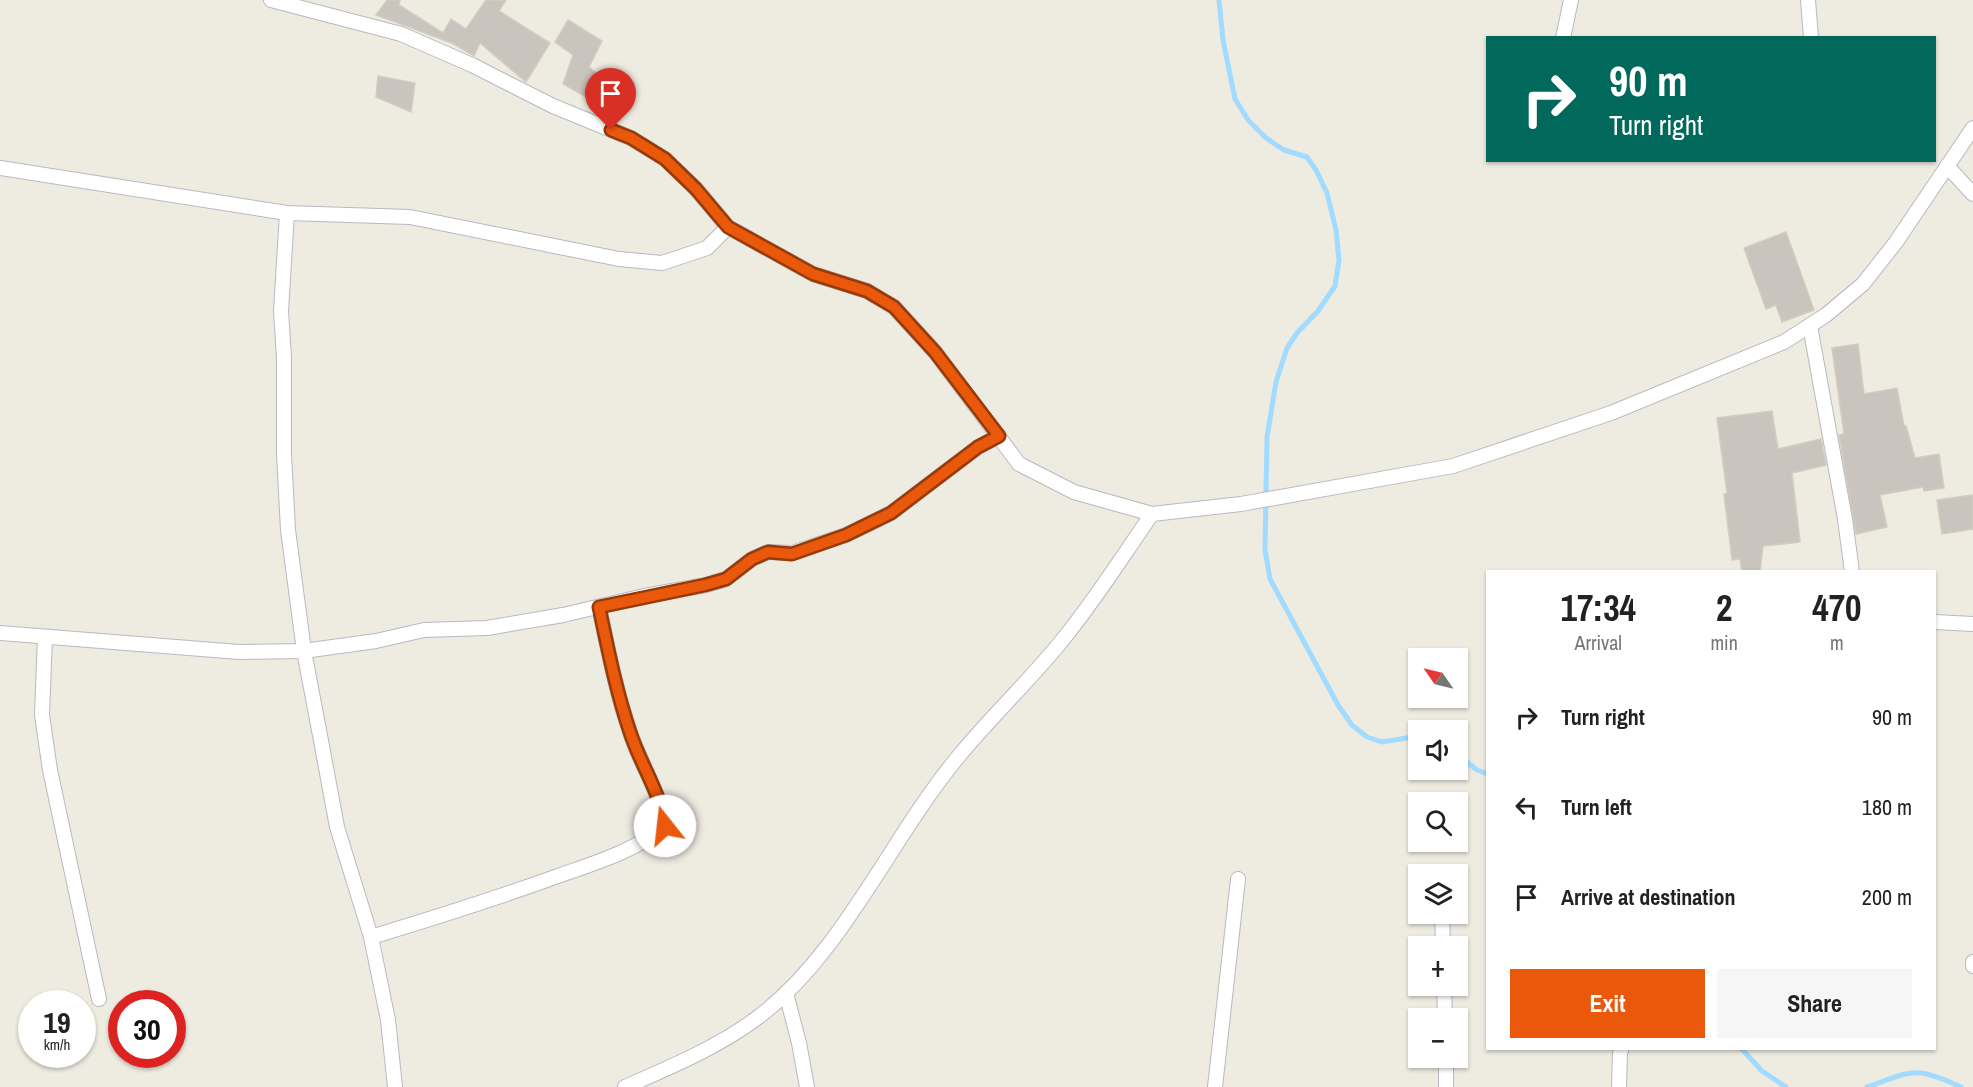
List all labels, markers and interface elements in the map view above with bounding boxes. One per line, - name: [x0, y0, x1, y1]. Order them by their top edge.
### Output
- text: 90 m: [1609, 53, 1688, 109]
- icon: right: [1510, 60, 1588, 138]
- pin: [585, 68, 636, 130]
- icon: arrive: [594, 77, 627, 110]
- text: Turn right: [1609, 107, 1703, 143]
- text: 17:34: [1560, 584, 1636, 632]
- text: 2: [1716, 584, 1732, 632]
- text: 470: [1812, 584, 1862, 632]
- text: Arrival: [1575, 629, 1622, 656]
- text: min: [1710, 629, 1738, 656]
- text: m: [1830, 629, 1844, 656]
- north arrow: [1408, 648, 1468, 708]
- map controls: [1408, 648, 1468, 1068]
- icon: right: [1510, 701, 1543, 734]
- text: Turn right: [1561, 702, 1645, 732]
- text: 90 m: [1872, 702, 1912, 732]
- button: sound: [1408, 720, 1468, 780]
- icon: left: [1510, 791, 1543, 824]
- button: search: [1408, 792, 1468, 852]
- text: Turn left: [1561, 792, 1632, 822]
- text: 180 m: [1862, 792, 1912, 822]
- position arrow: [633, 794, 697, 858]
- button: layers: [1408, 864, 1468, 924]
- icon: arrive: [1510, 881, 1543, 914]
- text: Arrive at destination: [1561, 882, 1735, 912]
- text: 200 m: [1862, 882, 1912, 912]
- button: +: [1408, 936, 1468, 996]
- button: Exit: [1510, 969, 1705, 1038]
- button: Share: [1717, 969, 1912, 1038]
- speed limit sign: 30: [108, 990, 186, 1068]
- text: 19: [43, 1002, 71, 1042]
- button: −: [1408, 1008, 1468, 1068]
- text: km/h: [44, 1034, 70, 1055]

